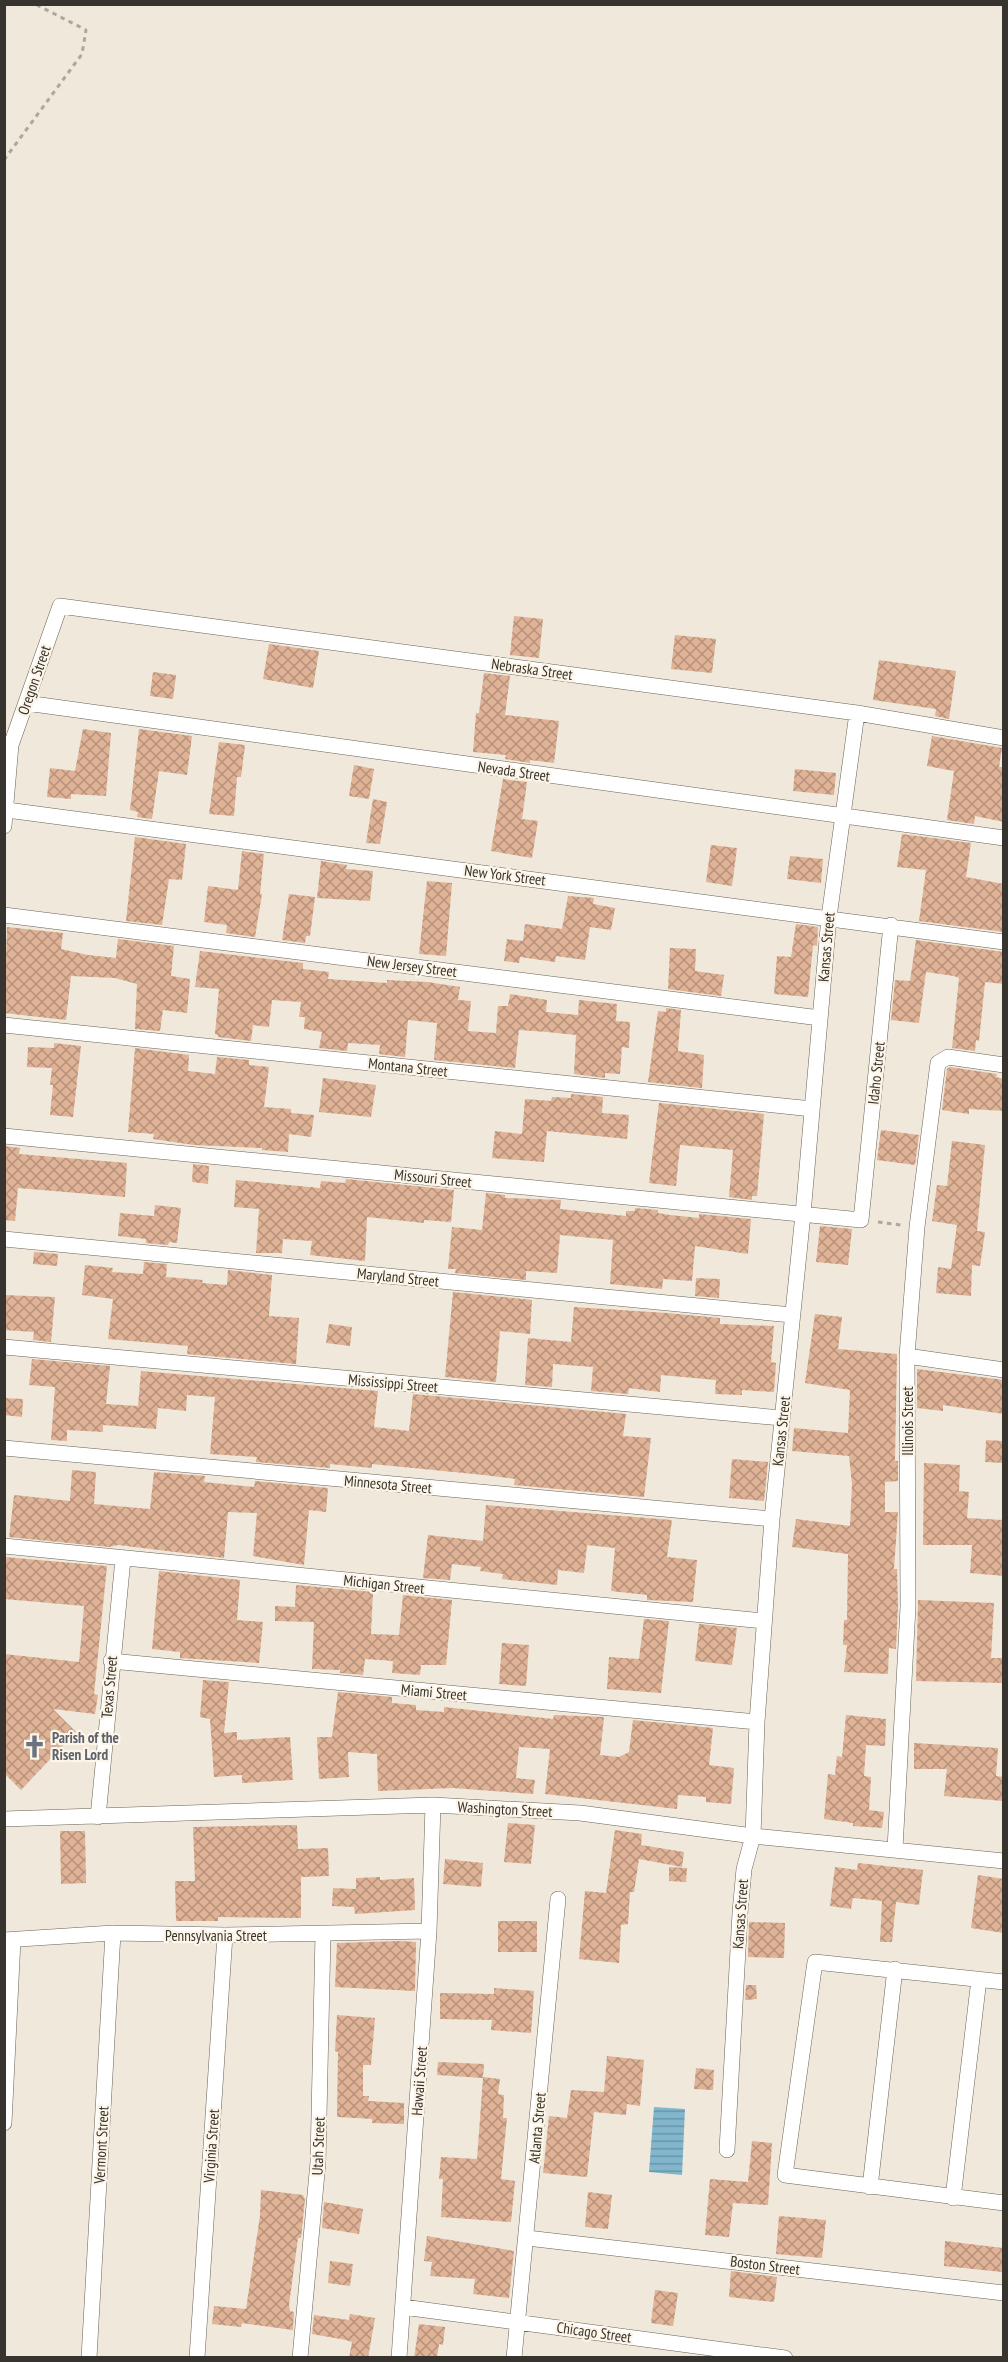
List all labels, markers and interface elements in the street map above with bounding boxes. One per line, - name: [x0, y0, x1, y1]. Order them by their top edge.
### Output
- street label: Oregon Street: [13, 643, 55, 717]
- street label: Nebraska Street: [490, 654, 574, 684]
- street label: Nevada Street: [477, 757, 551, 785]
- street label: New York Street: [463, 861, 547, 889]
- street label: Kansas Street: [813, 911, 839, 983]
- street label: New Jersey Street: [366, 951, 458, 981]
- street label: Idaho Street: [863, 1041, 889, 1105]
- street label: Montana Street: [367, 1053, 449, 1081]
- street label: Missouri Street: [393, 1164, 473, 1192]
- street label: Maryland Street: [356, 1263, 440, 1291]
- street label: Mississippi Street: [347, 1370, 439, 1396]
- street label: Illinois Street: [898, 1386, 917, 1456]
- street label: Kansas Street: [768, 1395, 794, 1467]
- street label: Minnesota Street: [343, 1471, 433, 1497]
- street label: Michigan Street: [343, 1570, 425, 1598]
- street label: Texas Street: [97, 1655, 121, 1719]
- street label: Miami Street: [400, 1680, 468, 1704]
- place label: Parish of the Risen Lord: [52, 1728, 119, 1764]
- church icon: Parish of the Risen Lord: [21, 1733, 47, 1759]
- street label: Washington Street: [457, 1797, 553, 1821]
- street label: Kansas Street: [728, 1878, 752, 1950]
- street label: Pennsylvania Street: [165, 1926, 267, 1945]
- street label: Hawaii Street: [407, 2046, 431, 2116]
- street label: Atlanta Street: [524, 2092, 550, 2164]
- street label: Vermont Street: [89, 2106, 113, 2185]
- street label: Virginia Street: [199, 2108, 223, 2185]
- street label: Utah Street: [307, 2116, 329, 2176]
- street label: Boston Street: [729, 2251, 801, 2279]
- street label: Chicago Street: [555, 2317, 633, 2347]

